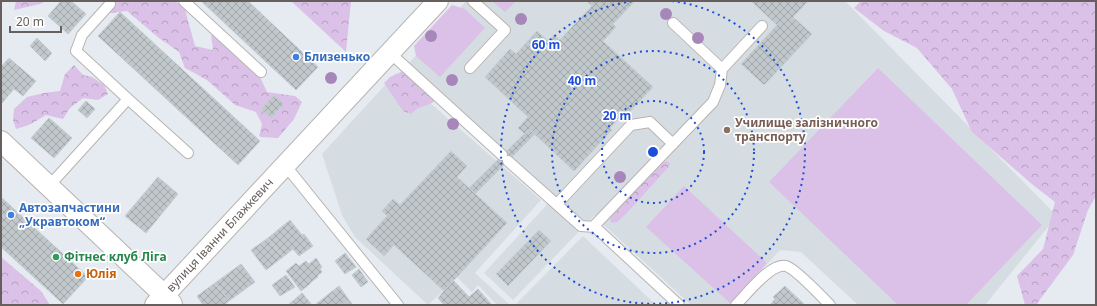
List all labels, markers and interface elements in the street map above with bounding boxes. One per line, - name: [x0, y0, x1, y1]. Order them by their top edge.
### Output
- scale bar: [10, 8, 61, 34]
- text: 20 m: [16, 13, 44, 30]
- text: 60 m: [532, 36, 560, 53]
- place label: Близенько: [304, 48, 370, 65]
- marker: Близенько: [291, 52, 301, 62]
- text: 40 m: [568, 72, 596, 89]
- text: 20 m: [603, 107, 631, 124]
- place label: Училище залізничного транспорту: [735, 114, 878, 145]
- marker: Училище залізничного транспорту: [722, 125, 732, 135]
- centre of rings: [646, 145, 660, 159]
- street label: вулиця Іванни Блажкевич: [162, 174, 277, 295]
- place label: Автозапчастини „Укравтоком“: [19, 199, 120, 230]
- marker: Автозапчастини „Укравтоком“: [6, 210, 16, 220]
- place label: Фітнес клуб Ліга: [64, 248, 167, 265]
- marker: Фітнес клуб Ліга: [51, 252, 61, 262]
- place label: Юлія: [86, 265, 117, 282]
- marker: Юлія: [73, 269, 83, 279]

